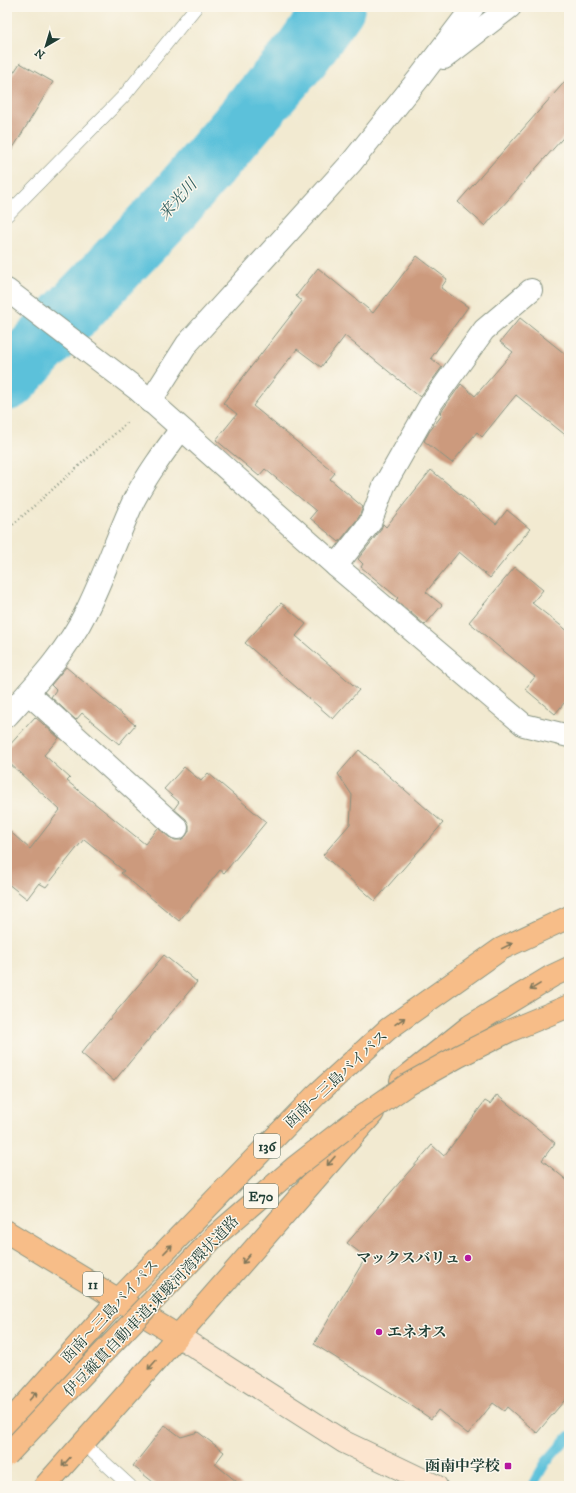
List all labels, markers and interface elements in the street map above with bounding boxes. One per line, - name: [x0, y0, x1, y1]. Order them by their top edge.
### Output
- north arrow: [26, 26, 66, 66]
- text: N: [33, 45, 48, 61]
- water label: 来光川: [154, 174, 203, 224]
- one-way arrow: [501, 942, 513, 949]
- one-way arrow: [529, 983, 541, 991]
- one-way arrow: [395, 1017, 406, 1025]
- street label: 函南～三島バイパス: [281, 1026, 392, 1132]
- road number: 136: [254, 1134, 280, 1158]
- one-way arrow: [327, 1156, 336, 1166]
- road number: E70: [244, 1184, 278, 1208]
- street label: 伊豆縦貫自動車道;東駿河湾環状道路: [60, 1212, 243, 1401]
- one-way arrow: [163, 1244, 173, 1254]
- place label: マックスバリュ: [356, 1249, 460, 1268]
- marker: マックスバリュ: [463, 1253, 473, 1263]
- one-way arrow: [241, 1254, 250, 1264]
- street label: 函南～三島バイパス: [57, 1256, 163, 1367]
- road number: 11: [83, 1272, 103, 1296]
- place label: エネオス: [387, 1323, 447, 1342]
- marker: エネオス: [374, 1327, 384, 1337]
- one-way arrow: [148, 1360, 157, 1370]
- one-way arrow: [28, 1392, 37, 1402]
- one-way arrow: [61, 1457, 70, 1467]
- place label: 函南中学校: [425, 1457, 500, 1476]
- marker: 函南中学校: [503, 1461, 513, 1471]

